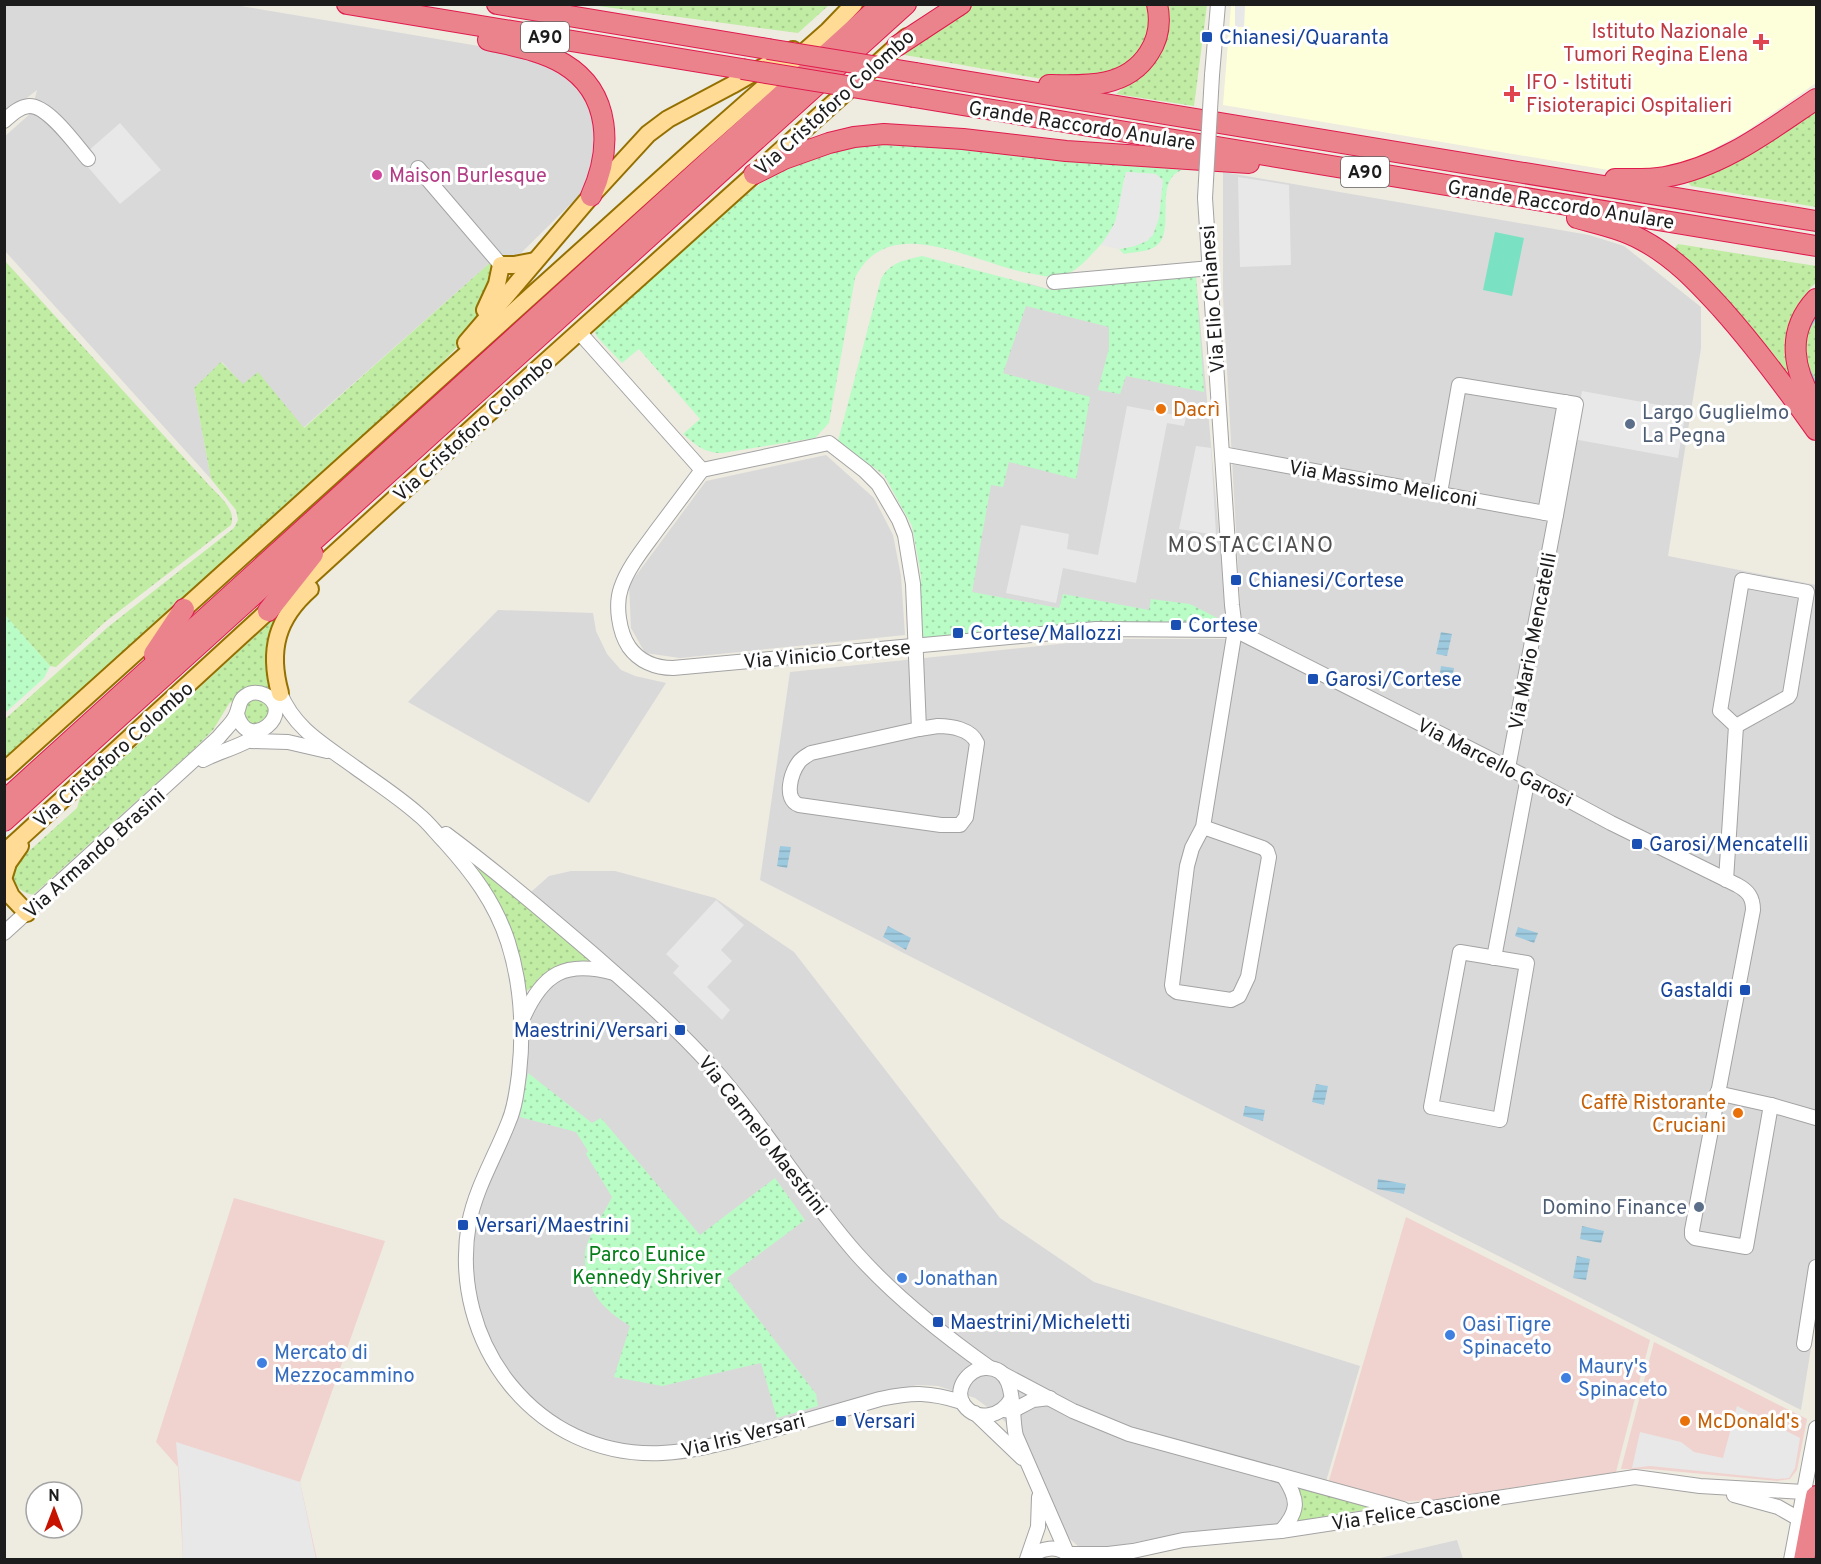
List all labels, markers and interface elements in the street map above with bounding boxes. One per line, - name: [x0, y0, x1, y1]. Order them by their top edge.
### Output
- place label: Istituto Nazionale Tumori Regina Elena: [1563, 20, 1748, 69]
- road number: A90: [521, 22, 569, 52]
- street label: Via Cristoforo Colombo: [750, 25, 921, 182]
- place label: Chianesi/Quaranta: [1219, 26, 1389, 52]
- marker: Chianesi/Quaranta: [1200, 30, 1214, 44]
- marker: Istituto Nazionale Tumori Regina Elena: [1752, 33, 1770, 51]
- place label: IFO - Istituti Fisioterapici Ospitalieri: [1526, 71, 1732, 120]
- marker: IFO - Istituti Fisioterapici Ospitalieri: [1503, 85, 1521, 103]
- street label: Grande Raccordo Anulare: [966, 96, 1197, 158]
- road number: A90: [1341, 157, 1389, 187]
- place label: Maison Burlesque: [389, 164, 547, 190]
- marker: Maison Burlesque: [370, 168, 384, 182]
- street label: Grande Raccordo Anulare: [1445, 175, 1676, 237]
- street label: Via Elio Chianesi: [1196, 224, 1232, 374]
- street label: Via Cristoforo Colombo: [389, 351, 560, 508]
- place label: Dacrì: [1173, 398, 1220, 424]
- place label: Largo Guglielmo La Pegna: [1642, 401, 1789, 450]
- marker: Dacrì: [1154, 402, 1168, 416]
- marker: Largo Guglielmo La Pegna: [1623, 417, 1637, 431]
- street label: Via Massimo Meliconi: [1286, 456, 1479, 514]
- district label: MOSTACCIANO: [1167, 533, 1335, 560]
- street label: Via Mario Mencatelli: [1504, 550, 1564, 732]
- place label: Chianesi/Cortese: [1248, 569, 1404, 595]
- marker: Chianesi/Cortese: [1229, 573, 1243, 587]
- place label: Cortese: [1188, 614, 1258, 640]
- marker: Cortese: [1169, 618, 1183, 632]
- place label: Cortese/Mallozzi: [970, 622, 1121, 648]
- marker: Cortese/Mallozzi: [951, 626, 965, 640]
- street label: Via Vinicio Cortese: [742, 636, 912, 676]
- place label: Garosi/Cortese: [1325, 668, 1462, 694]
- marker: Garosi/Cortese: [1306, 672, 1320, 686]
- street label: Via Cristoforo Colombo: [29, 677, 200, 834]
- street label: Via Marcello Garosi: [1412, 713, 1576, 814]
- street label: Via Armando Brasini: [19, 784, 172, 925]
- place label: Garosi/Mencatelli: [1649, 833, 1808, 859]
- marker: Garosi/Mencatelli: [1630, 837, 1644, 851]
- place label: Gastaldi: [1660, 979, 1733, 1005]
- marker: Gastaldi: [1738, 983, 1752, 997]
- place label: Maestrini/Versari: [514, 1019, 668, 1045]
- marker: Maestrini/Versari: [673, 1023, 687, 1037]
- street label: Via Carmelo Maestrini: [691, 1051, 832, 1221]
- place label: Caffè Ristorante Cruciani: [1580, 1091, 1726, 1140]
- marker: Caffè Ristorante Cruciani: [1731, 1106, 1745, 1120]
- place label: Domino Finance: [1542, 1196, 1687, 1222]
- marker: Domino Finance: [1692, 1200, 1706, 1214]
- place label: Versari/Maestrini: [475, 1214, 629, 1240]
- marker: Versari/Maestrini: [456, 1218, 470, 1232]
- park label: Parco Eunice Kennedy Shriver: [572, 1243, 722, 1292]
- place label: Jonathan: [914, 1267, 998, 1293]
- marker: Jonathan: [895, 1271, 909, 1285]
- place label: Maestrini/Micheletti: [950, 1311, 1130, 1337]
- place label: Oasi Tigre Spinaceto: [1462, 1313, 1552, 1362]
- marker: Maestrini/Micheletti: [931, 1315, 945, 1329]
- marker: Oasi Tigre Spinaceto: [1443, 1328, 1457, 1342]
- place label: Mercato di Mezzocammino: [274, 1341, 415, 1390]
- place label: Maury's Spinaceto: [1578, 1355, 1668, 1404]
- marker: Mercato di Mezzocammino: [255, 1356, 269, 1370]
- marker: Maury's Spinaceto: [1559, 1371, 1573, 1385]
- street label: Via Iris Versari: [679, 1409, 808, 1465]
- place label: Versari: [853, 1410, 915, 1436]
- place label: McDonald's: [1697, 1410, 1800, 1436]
- marker: Versari: [834, 1414, 848, 1428]
- marker: McDonald's: [1678, 1414, 1692, 1428]
- north arrow: [24, 1480, 84, 1540]
- street label: Via Felice Cascione: [1330, 1486, 1503, 1538]
- text: N: [48, 1487, 60, 1507]

